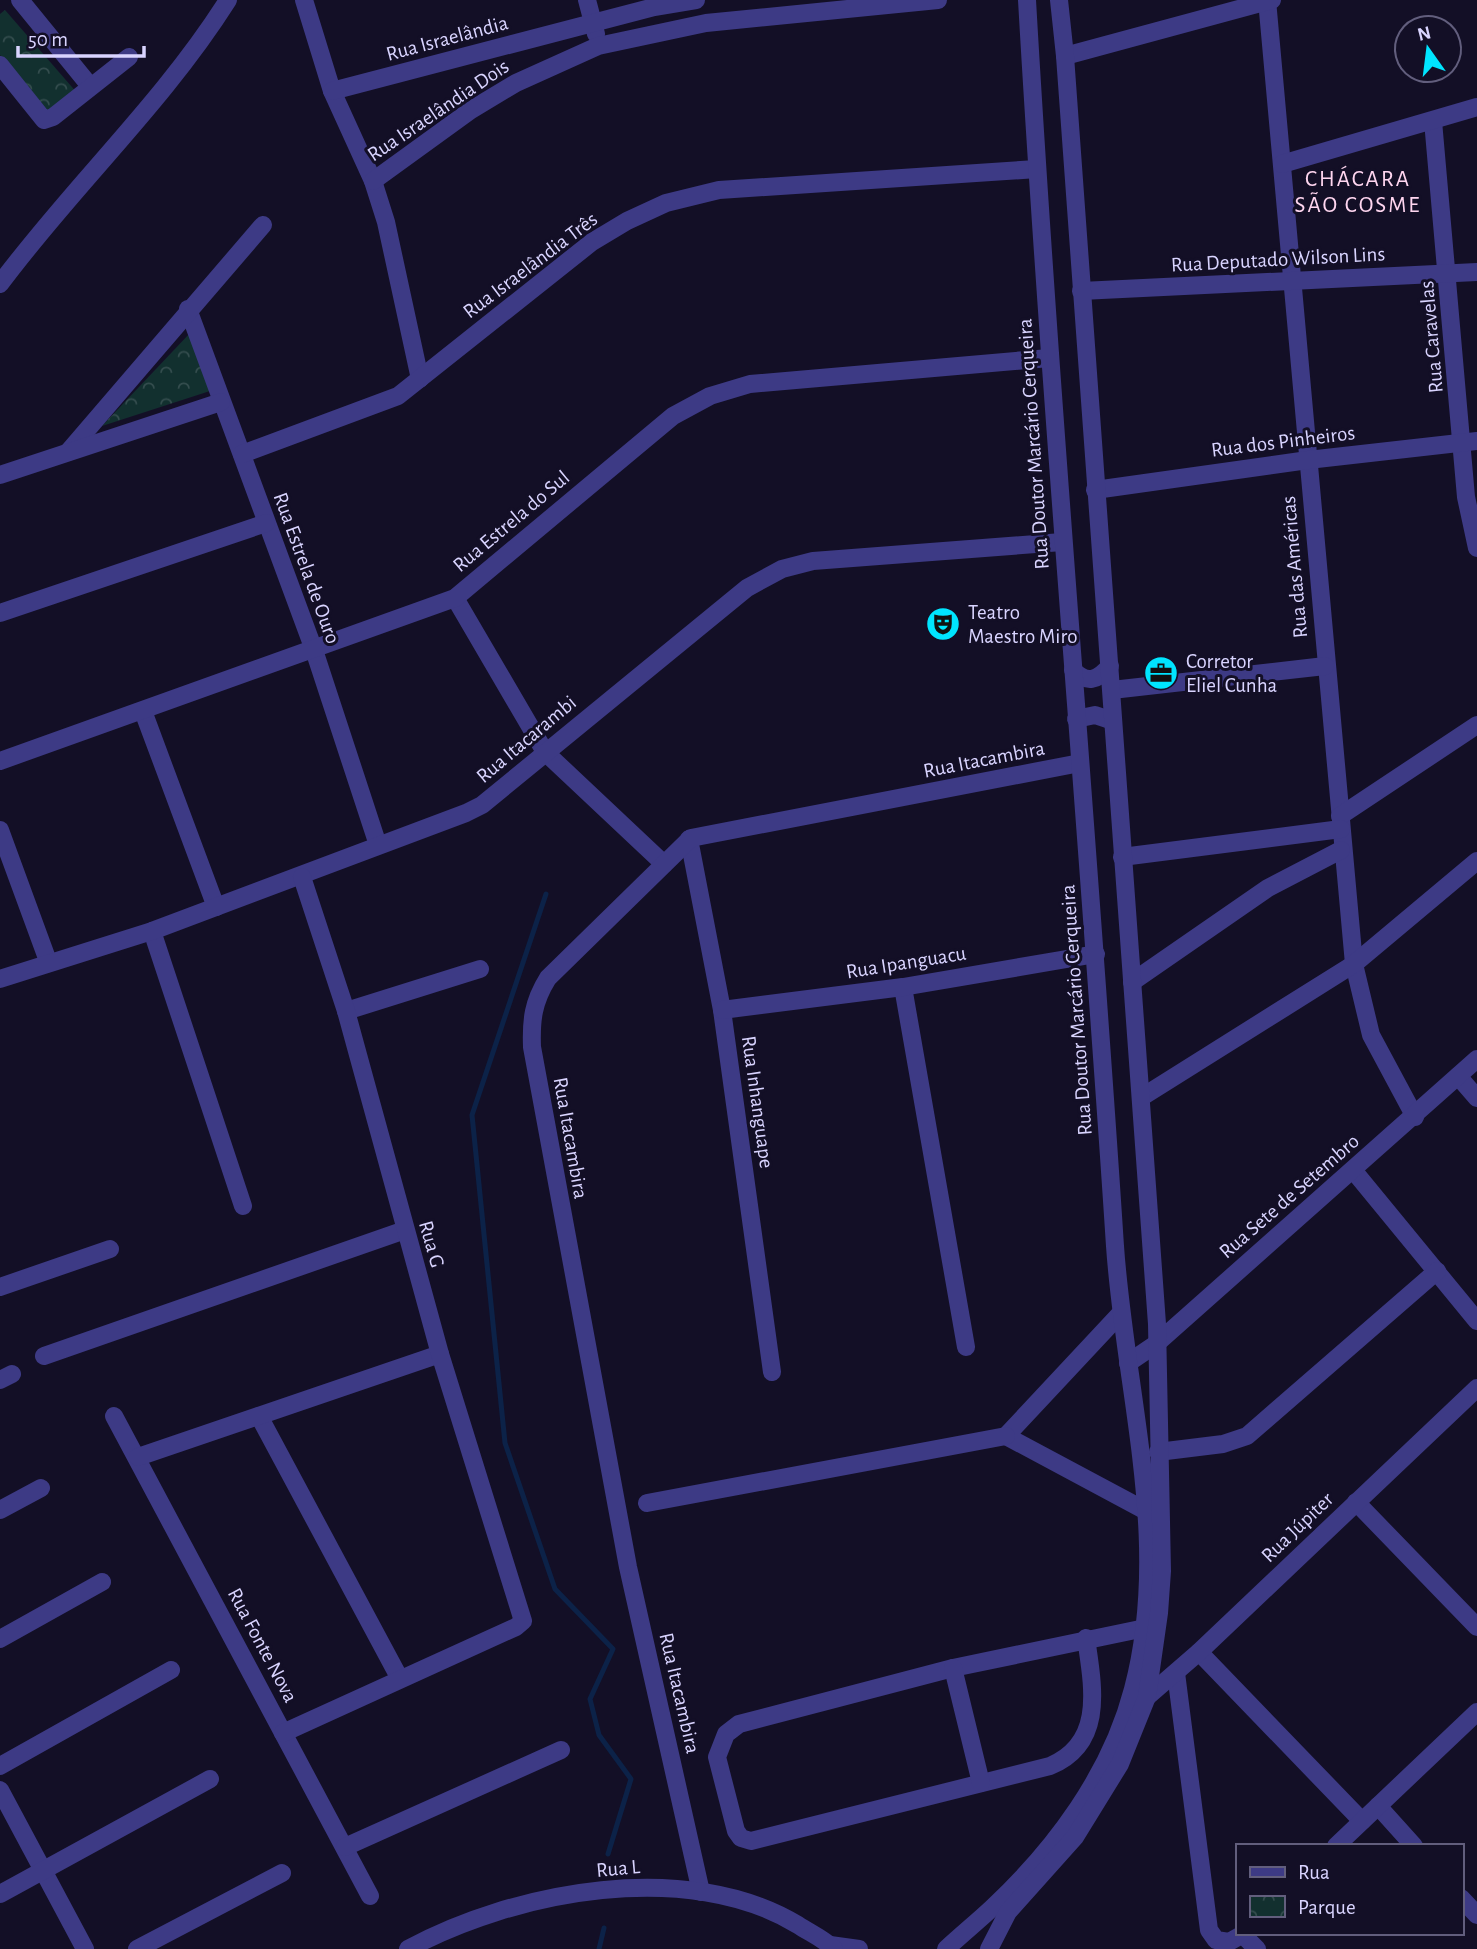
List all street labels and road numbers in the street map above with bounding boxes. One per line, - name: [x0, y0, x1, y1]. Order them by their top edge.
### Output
- street label: Rua Israelândia: [384, 12, 511, 65]
- street label: Rua Israelândia Dois: [364, 55, 513, 165]
- street label: Rua Israelândia Três: [459, 208, 601, 322]
- street label: Rua Deputado Wilson Lins: [1170, 243, 1386, 276]
- street label: Rua Caravelas: [1416, 280, 1447, 394]
- street label: Rua Doutor Marcário Cerqueira: [1014, 318, 1053, 570]
- street label: Rua dos Pinheiros: [1210, 422, 1356, 461]
- street label: Rua Estrela do Sul: [449, 467, 574, 576]
- street label: Rua Estrela de Ouro: [269, 490, 344, 647]
- street label: Rua das Américas: [1278, 495, 1311, 639]
- street label: Rua Itacarambi: [472, 692, 580, 787]
- street label: Rua Itacambira: [922, 737, 1047, 782]
- street label: Rua Doutor Marcário Cerqueira: [1057, 884, 1096, 1136]
- street label: Rua Ipanguacu: [845, 943, 968, 982]
- street label: Rua Inhanguape: [738, 1034, 777, 1170]
- street label: Rua Itacambira: [549, 1076, 592, 1201]
- street label: Rua Sete de Setembro: [1215, 1130, 1363, 1263]
- street label: Rua G: [415, 1218, 448, 1270]
- street label: Rua Júpiter: [1257, 1488, 1337, 1566]
- street label: Rua Fonte Nova: [224, 1585, 302, 1706]
- street label: Rua Itacambira: [655, 1631, 704, 1756]
- street label: Rua L: [595, 1856, 641, 1881]

